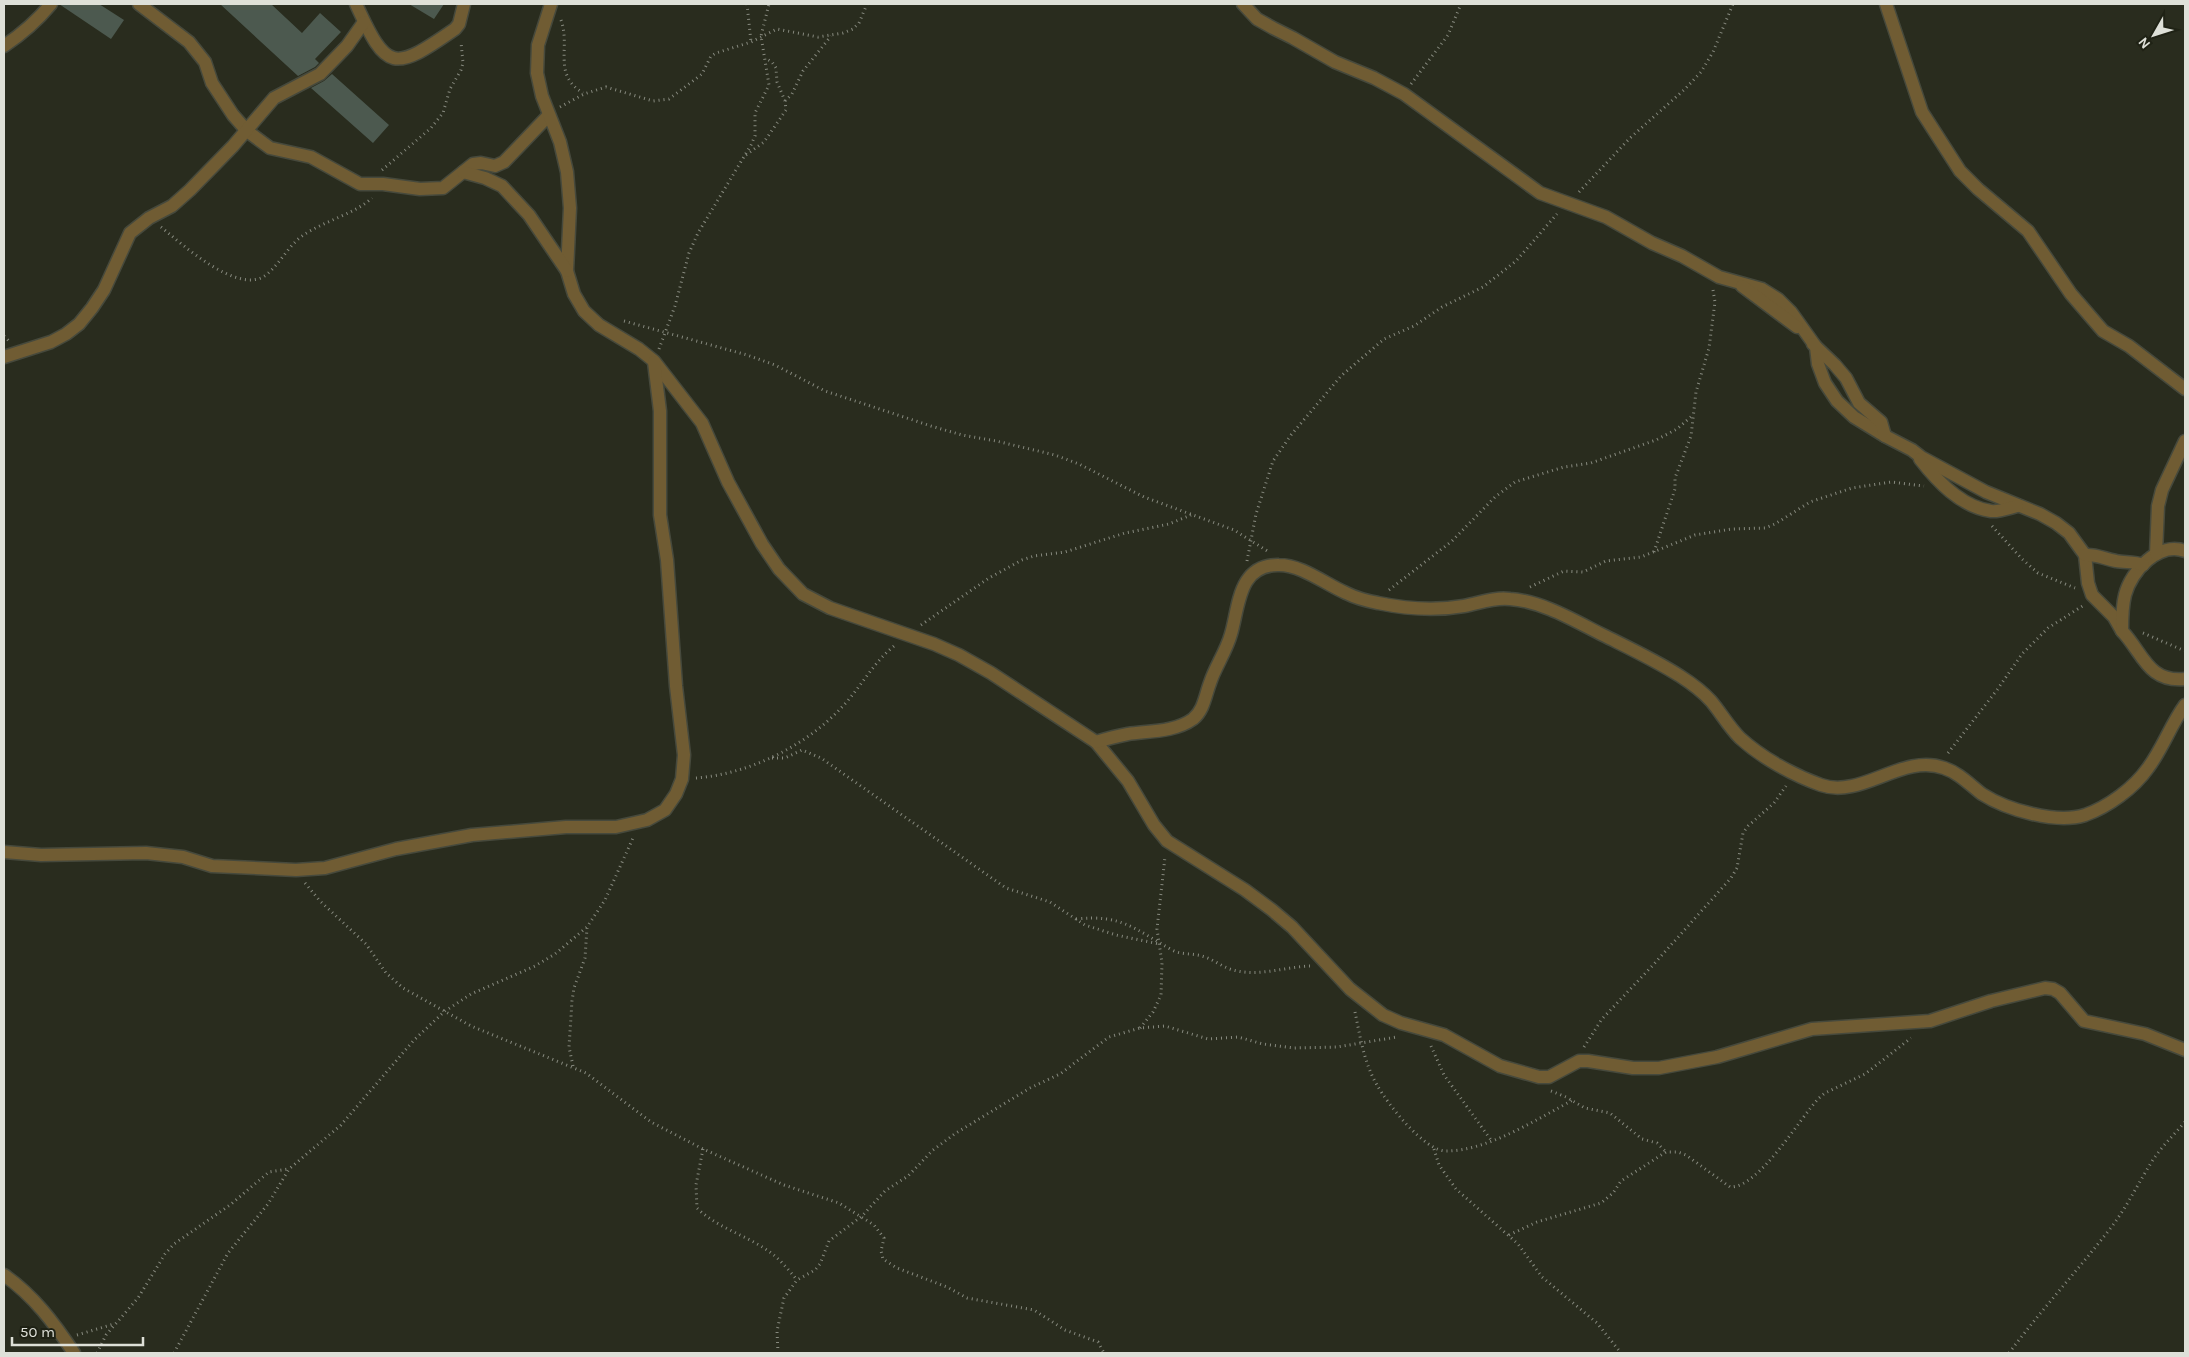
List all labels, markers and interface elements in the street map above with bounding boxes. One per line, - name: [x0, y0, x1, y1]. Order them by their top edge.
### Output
- north arrow: [2129, 10, 2179, 60]
- text: N: [2135, 34, 2154, 52]
- scale bar: [12, 1314, 144, 1346]
- text: 50 m: [20, 1323, 55, 1341]

